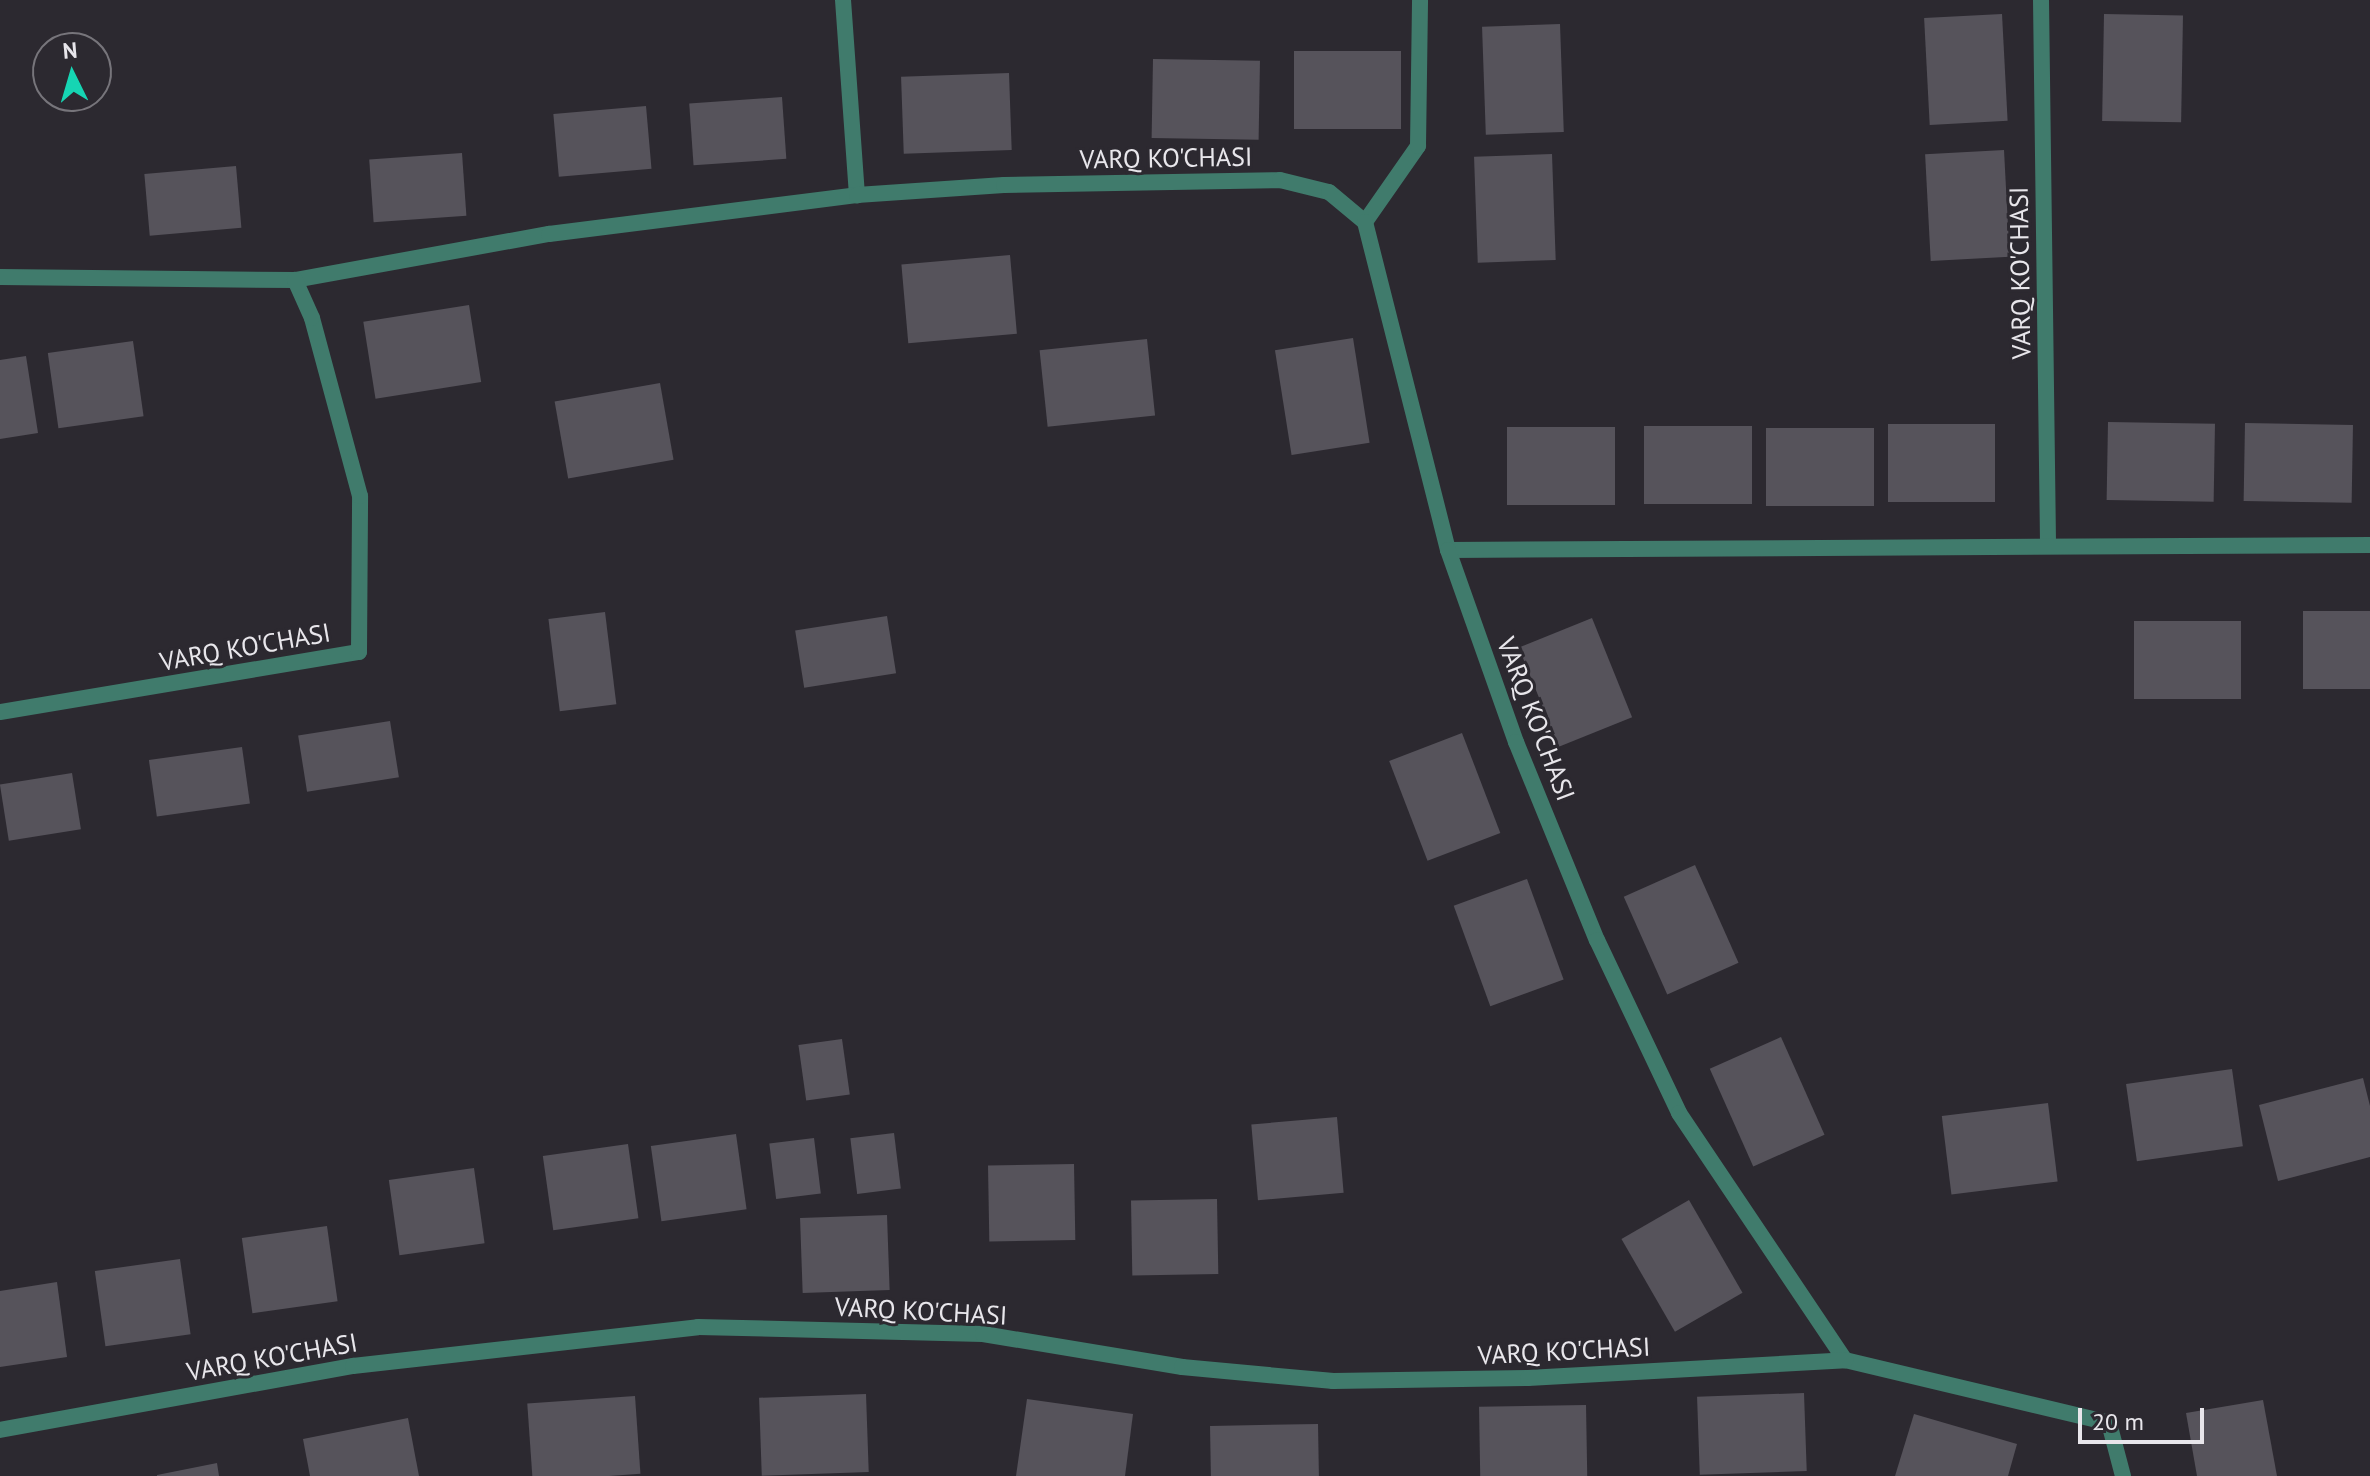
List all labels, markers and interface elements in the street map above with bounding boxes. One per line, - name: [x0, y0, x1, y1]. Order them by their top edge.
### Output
- north arrow: [32, 32, 112, 112]
- text: N: [62, 36, 79, 65]
- street label: VARQ KO'CHASI: [1079, 141, 1253, 175]
- street label: VARQ KO'CHASI: [2003, 186, 2037, 360]
- street label: VARQ KO'CHASI: [157, 617, 333, 677]
- street label: VARQ KO'CHASI: [1490, 633, 1582, 805]
- street label: VARQ KO'CHASI: [834, 1291, 1008, 1331]
- street label: VARQ KO'CHASI: [184, 1327, 360, 1387]
- street label: VARQ KO'CHASI: [1477, 1331, 1651, 1371]
- scale bar: [2082, 1392, 2208, 1442]
- text: 20 m: [2092, 1406, 2144, 1437]

